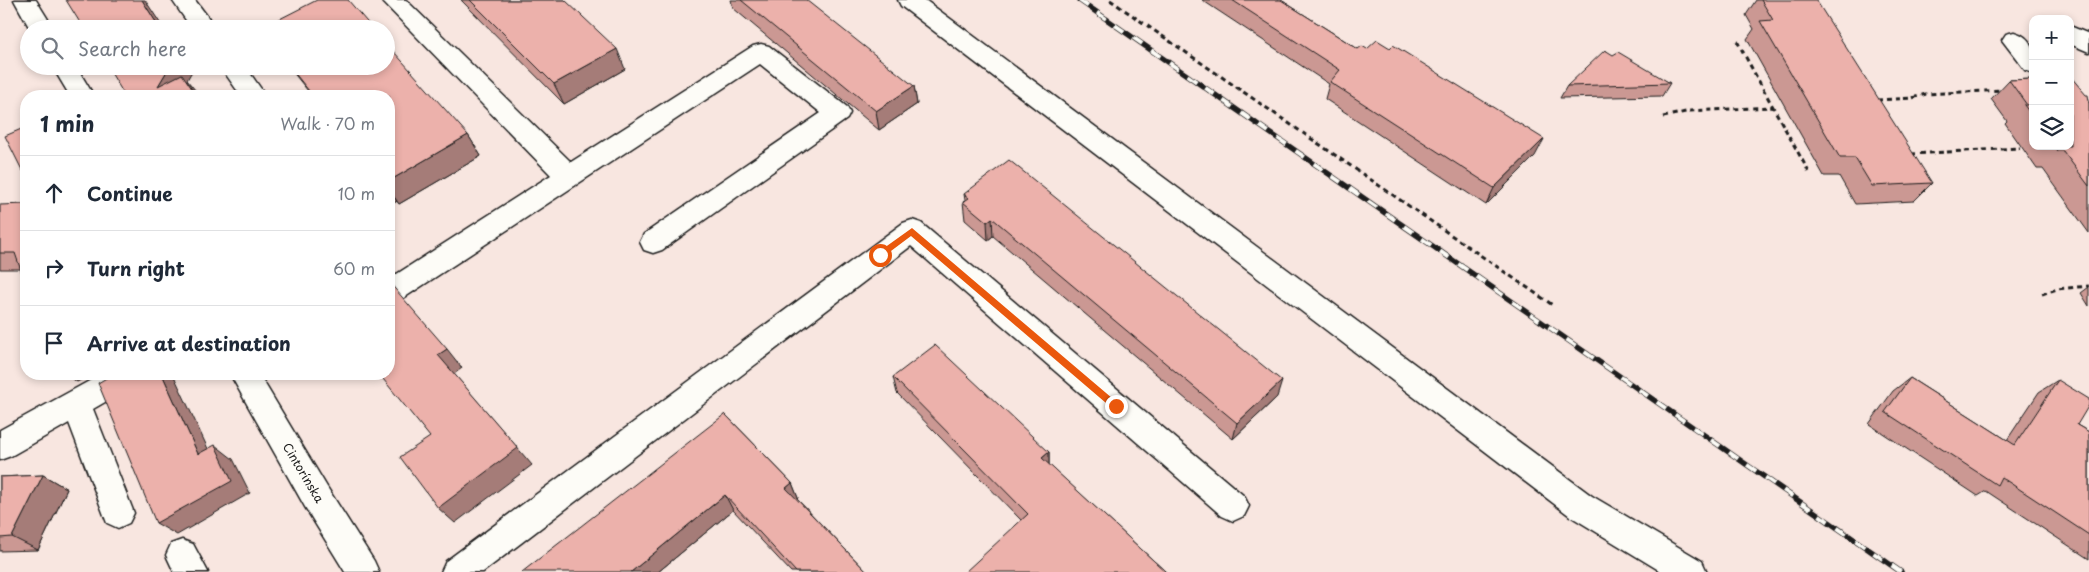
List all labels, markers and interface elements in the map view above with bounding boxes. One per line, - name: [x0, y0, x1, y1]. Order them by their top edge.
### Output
- map controls: [2029, 15, 2074, 150]
- button: +: [2029, 15, 2074, 60]
- search box: [20, 20, 395, 75]
- icon: search: [38, 34, 66, 62]
- text: Search here: [78, 34, 187, 62]
- button: −: [2029, 60, 2074, 105]
- button: layers: [2029, 105, 2074, 150]
- text: 1 min: [40, 107, 94, 139]
- text: Walk · 70 m: [280, 111, 375, 135]
- icon: ahead: [40, 179, 68, 207]
- text: Continue: [87, 179, 173, 207]
- text: 10 m: [338, 181, 375, 205]
- route start: [869, 244, 892, 267]
- icon: right: [40, 254, 68, 282]
- text: Turn right: [87, 254, 185, 282]
- text: 60 m: [333, 256, 375, 280]
- icon: arrive: [40, 329, 68, 357]
- text: Arrive at destination: [87, 329, 291, 357]
- route end: [1105, 395, 1128, 418]
- street label: Cintorínska: [279, 439, 329, 506]

